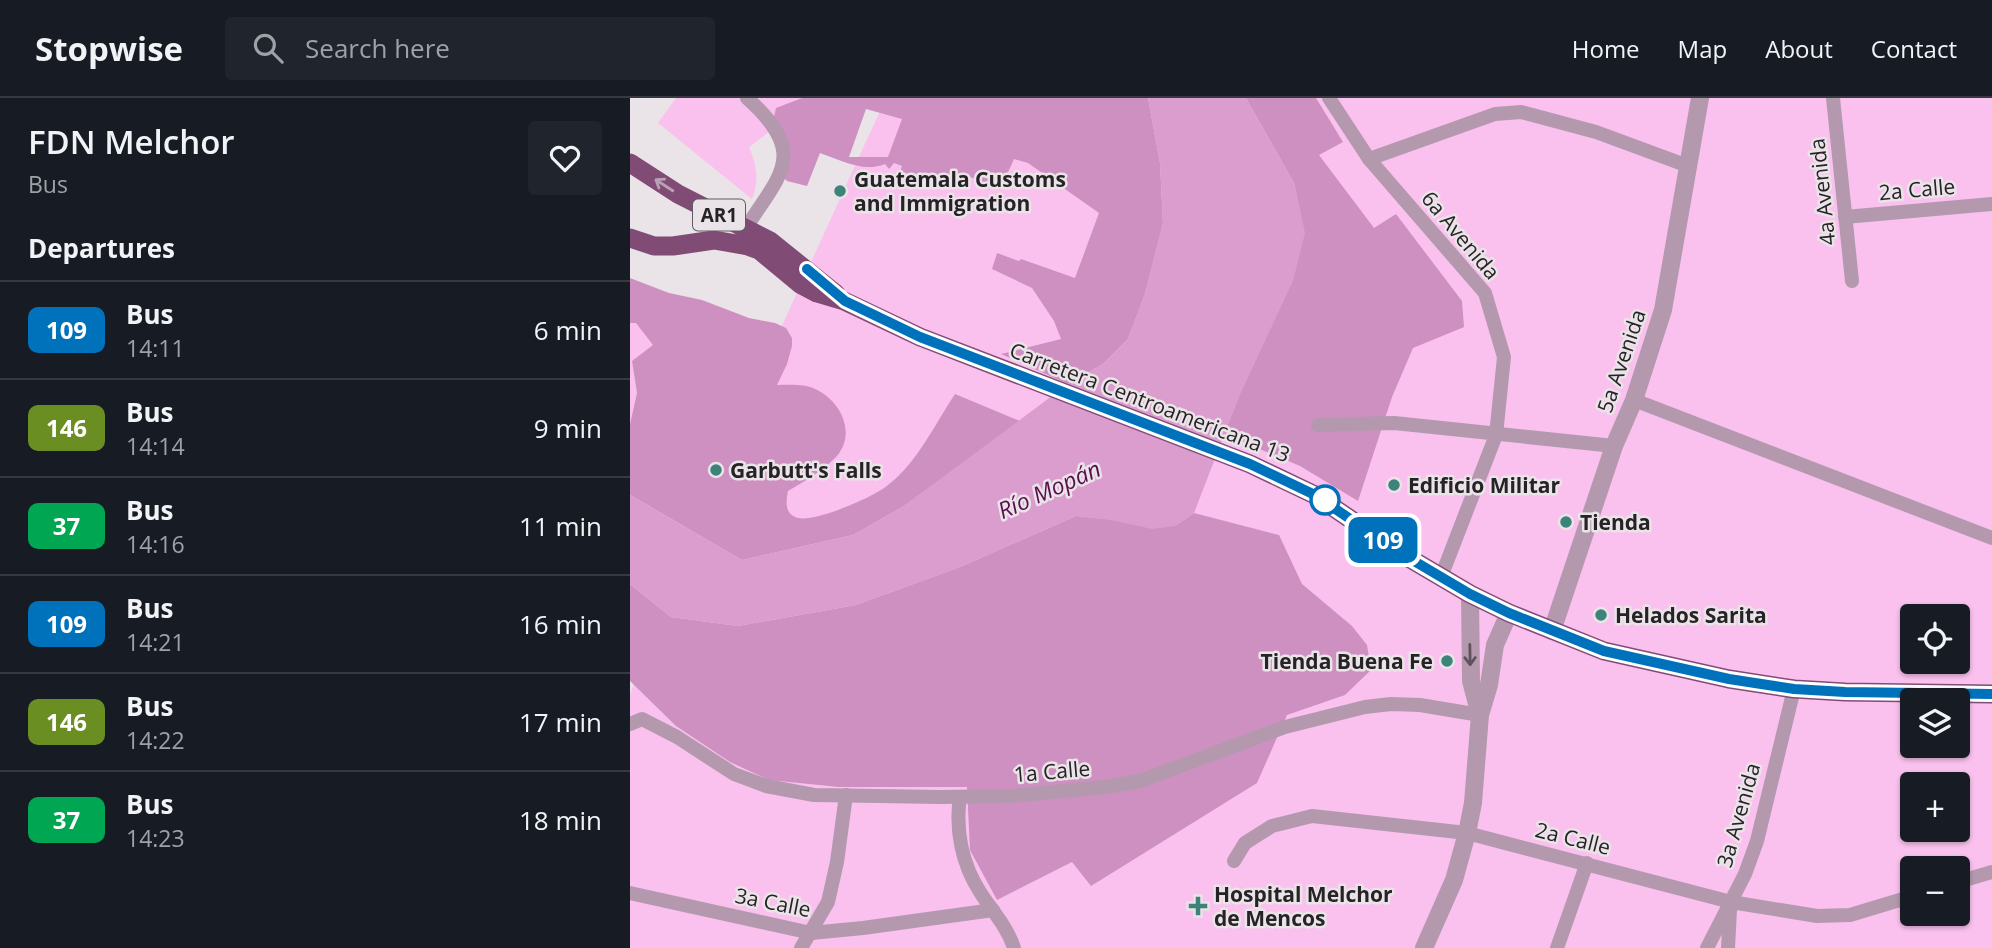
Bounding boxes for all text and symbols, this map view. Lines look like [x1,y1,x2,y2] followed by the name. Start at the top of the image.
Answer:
[225,17,715,80] search box
[35,26,183,71] text: Stopwise
[249,29,287,67] icon: search
[305,30,450,66] text: Search here
[1572,32,1640,65] text: Home
[1678,32,1727,65] text: Map
[1765,32,1833,65] text: About
[1871,32,1957,65] text: Contact
[28,119,235,164] text: FDN Melchor
[528,121,602,195] button: heart
[1802,137,1842,247] street label: 4a Avenida
[854,165,1066,217] place label: Guatemala Customs and Immigration
[28,168,68,200] text: Bus
[1878,172,1956,206] street label: 2a Calle
[655,178,675,192] one-way arrow
[832,183,848,199] marker: Guatemala Customs and Immigration
[1416,185,1506,285] street label: 6a Avenida
[693,200,745,230] road number: AR1
[28,230,175,266] text: Departures
[126,296,173,332] text: Bus
[1590,306,1652,416] street label: 5a Avenida
[534,312,602,348] text: 6 min
[46,313,87,346] text: 109
[126,332,185,364] text: 14:11
[1006,336,1294,468] street label: Carretera Centroamericana 13
[126,394,173,430] text: Bus
[534,410,602,446] text: 9 min
[46,411,87,444] text: 146
[126,430,185,462] text: 14:14
[992,452,1106,526] water label: Río Mopán
[730,456,882,484] place label: Garbutt's Falls
[708,462,724,478] marker: Garbutt's Falls
[1408,471,1560,499] place label: Edificio Militar
[1386,477,1402,493] marker: Edificio Militar
[1310,485,1340,515] unlabelled marker
[126,492,173,528] text: Bus
[519,508,602,544] text: 11 min
[1580,508,1651,536] place label: Tienda
[53,509,80,542] text: 37
[1558,514,1574,530] marker: Tienda
[1343,517,1423,563] line badge: 109
[1362,523,1404,556] text: 109
[126,528,185,560] text: 14:16
[126,590,173,626] text: Bus
[1615,601,1767,629] place label: Helados Sarita
[1900,604,1970,926] map controls
[1900,604,1970,674] button: locate
[519,606,602,642] text: 16 min
[46,607,87,640] text: 109
[1593,607,1609,623] marker: Helados Sarita
[126,626,185,658] text: 14:21
[1464,643,1477,666] one-way arrow
[1261,647,1433,675] place label: Tienda Buena Fe
[1439,653,1455,669] marker: Tienda Buena Fe
[126,688,173,724] text: Bus
[1900,688,1970,758] button: layers
[519,704,602,740] text: 17 min
[46,705,87,738] text: 146
[126,724,185,756] text: 14:22
[1013,754,1091,788] street label: 1a Calle
[1710,760,1766,870] street label: 3a Avenida
[1900,772,1970,842] button: +
[126,786,173,822] text: Bus
[519,802,602,838] text: 18 min
[53,803,80,836] text: 37
[1533,815,1613,861] street label: 2a Calle
[126,822,185,854] text: 14:23
[1900,856,1970,926] button: −
[1214,880,1393,932] place label: Hospital Melchor de Mencos
[733,881,813,923] street label: 3a Calle
[1188,896,1208,916] marker: Hospital Melchor de Mencos

